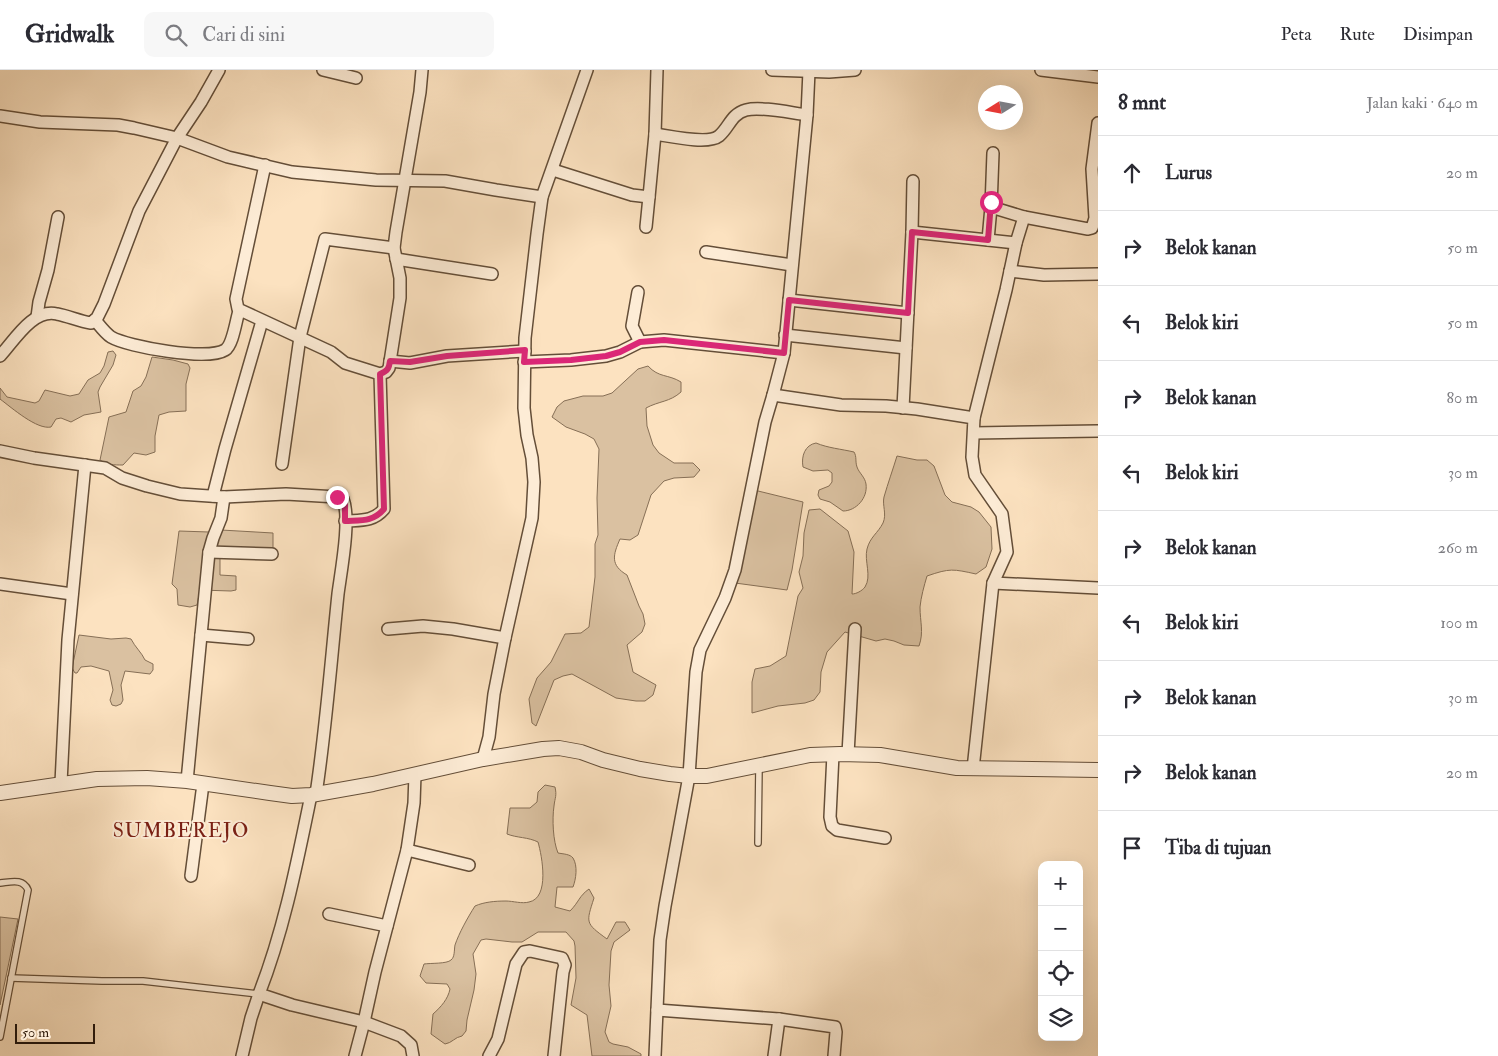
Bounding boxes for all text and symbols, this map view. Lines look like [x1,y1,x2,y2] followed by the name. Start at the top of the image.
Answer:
[144,12,494,57] search box
[25,19,114,50] text: Gridwalk
[162,21,190,49] icon: search
[202,23,285,47] text: Cari di sini
[1281,23,1312,46] text: Peta
[1340,23,1375,46] text: Rute
[1403,23,1473,46] text: Disimpan
[978,85,1023,130] north arrow
[1118,89,1166,116] text: 8 mnt
[1366,93,1478,113] text: Jalan kaki · 640 m
[1118,159,1146,187] icon: ahead
[1165,161,1212,185] text: Lurus
[1446,163,1478,183] text: 20 m
[980,191,1003,214] route start
[1118,234,1146,262] icon: right
[1165,236,1256,260] text: Belok kanan
[1447,238,1478,258] text: 50 m
[1118,309,1146,337] icon: left
[1165,311,1239,335] text: Belok kiri
[1447,313,1478,333] text: 50 m
[1118,384,1146,412] icon: right
[1165,386,1256,410] text: Belok kanan
[1447,388,1478,408] text: 80 m
[1118,459,1146,487] icon: left
[1165,461,1239,485] text: Belok kiri
[1448,463,1478,483] text: 30 m
[326,486,349,509] route end
[1118,534,1146,562] icon: right
[1165,536,1256,560] text: Belok kanan
[1438,538,1478,558] text: 260 m
[1118,609,1146,637] icon: left
[1165,611,1239,635] text: Belok kiri
[1440,613,1478,633] text: 100 m
[1118,684,1146,712] icon: right
[1165,686,1256,710] text: Belok kanan
[1448,688,1478,708] text: 30 m
[1118,759,1146,787] icon: right
[1165,761,1256,785] text: Belok kanan
[1446,763,1478,783] text: 20 m
[113,818,249,843] district label: SUMBEREJO
[1118,834,1146,862] icon: arrive
[1165,836,1271,860] text: Tiba di tujuan
[1038,861,1083,1041] map controls
[1038,861,1083,906] button: +
[1038,906,1083,951] button: −
[1038,951,1083,996] button: locate
[1038,996,1083,1041] button: layers
[15,1021,95,1044] scale bar
[22,1024,49,1041] text: 50 m

